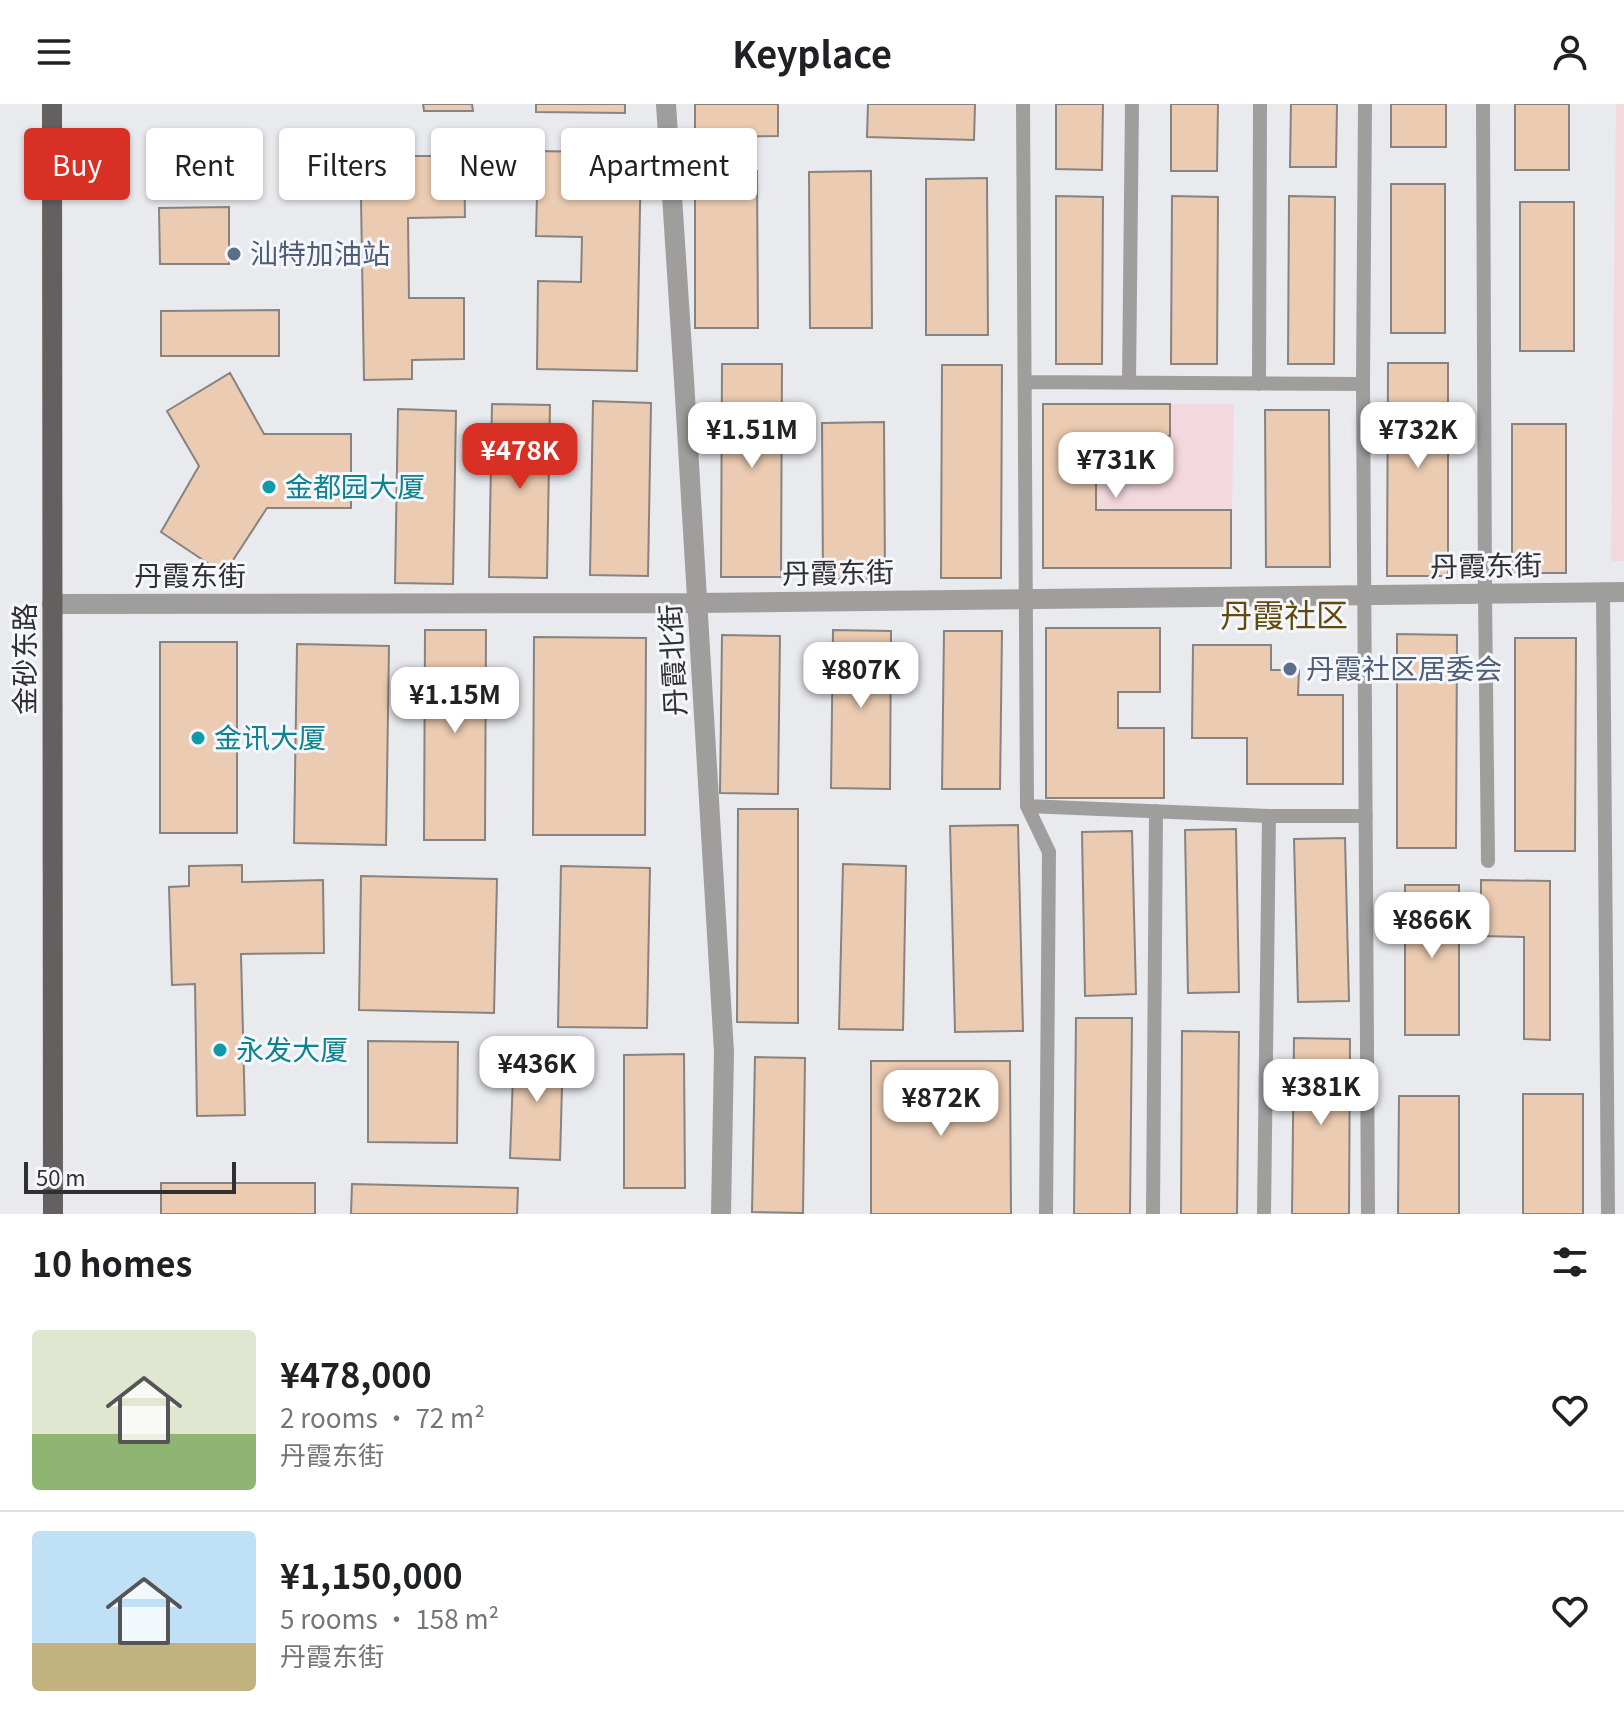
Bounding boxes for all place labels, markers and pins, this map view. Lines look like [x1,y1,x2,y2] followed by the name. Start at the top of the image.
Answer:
[250,232,390,272] place label: 汕特加油站
[225,245,243,263] marker: 汕特加油站
[687,402,817,470] pin: ¥1.51M
[1362,402,1474,470] pin: ¥732K
[464,423,576,491] pin: ¥478K
[1060,432,1172,500] pin: ¥731K
[285,465,425,505] place label: 金都园大厦
[260,478,278,496] marker: 金都园大厦
[805,642,917,710] pin: ¥807K
[1306,647,1502,687] place label: 丹霞社区居委会
[1281,660,1299,678] marker: 丹霞社区居委会
[390,667,520,735] pin: ¥1.15M
[214,716,326,756] place label: 金讯大厦
[189,729,207,747] marker: 金讯大厦
[1376,892,1488,960] pin: ¥866K
[236,1028,348,1068] place label: 永发大厦
[481,1036,593,1104] pin: ¥436K
[211,1041,229,1059] marker: 永发大厦
[1265,1059,1377,1127] pin: ¥381K
[885,1070,997,1138] pin: ¥872K

